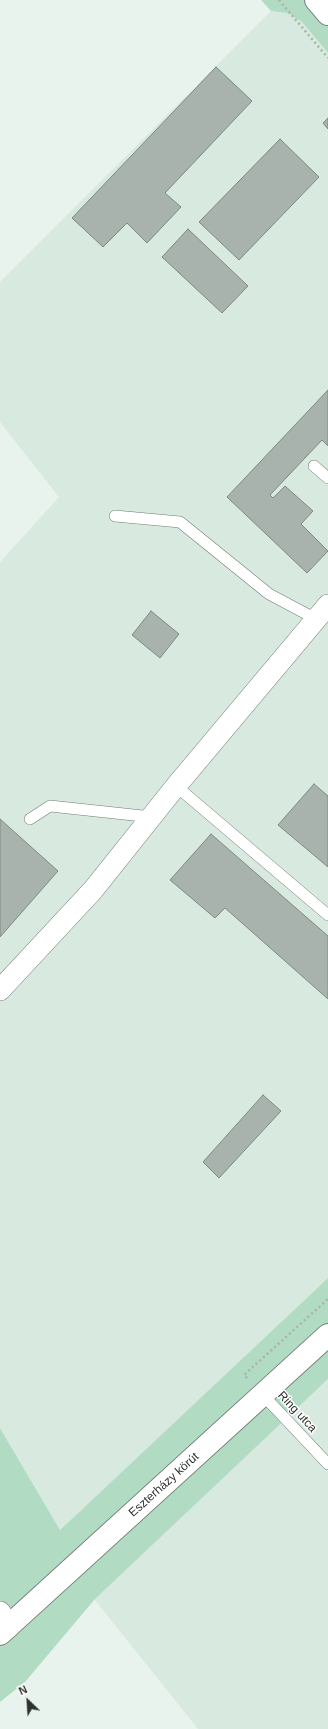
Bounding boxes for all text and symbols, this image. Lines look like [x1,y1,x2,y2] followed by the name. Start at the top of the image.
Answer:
[274,1389,320,1435] street label: Ring utca
[126,1450,202,1520] street label: Eszterházy körút
[8,1681,48,1721] north arrow
[17,1683,29,1697] text: N

